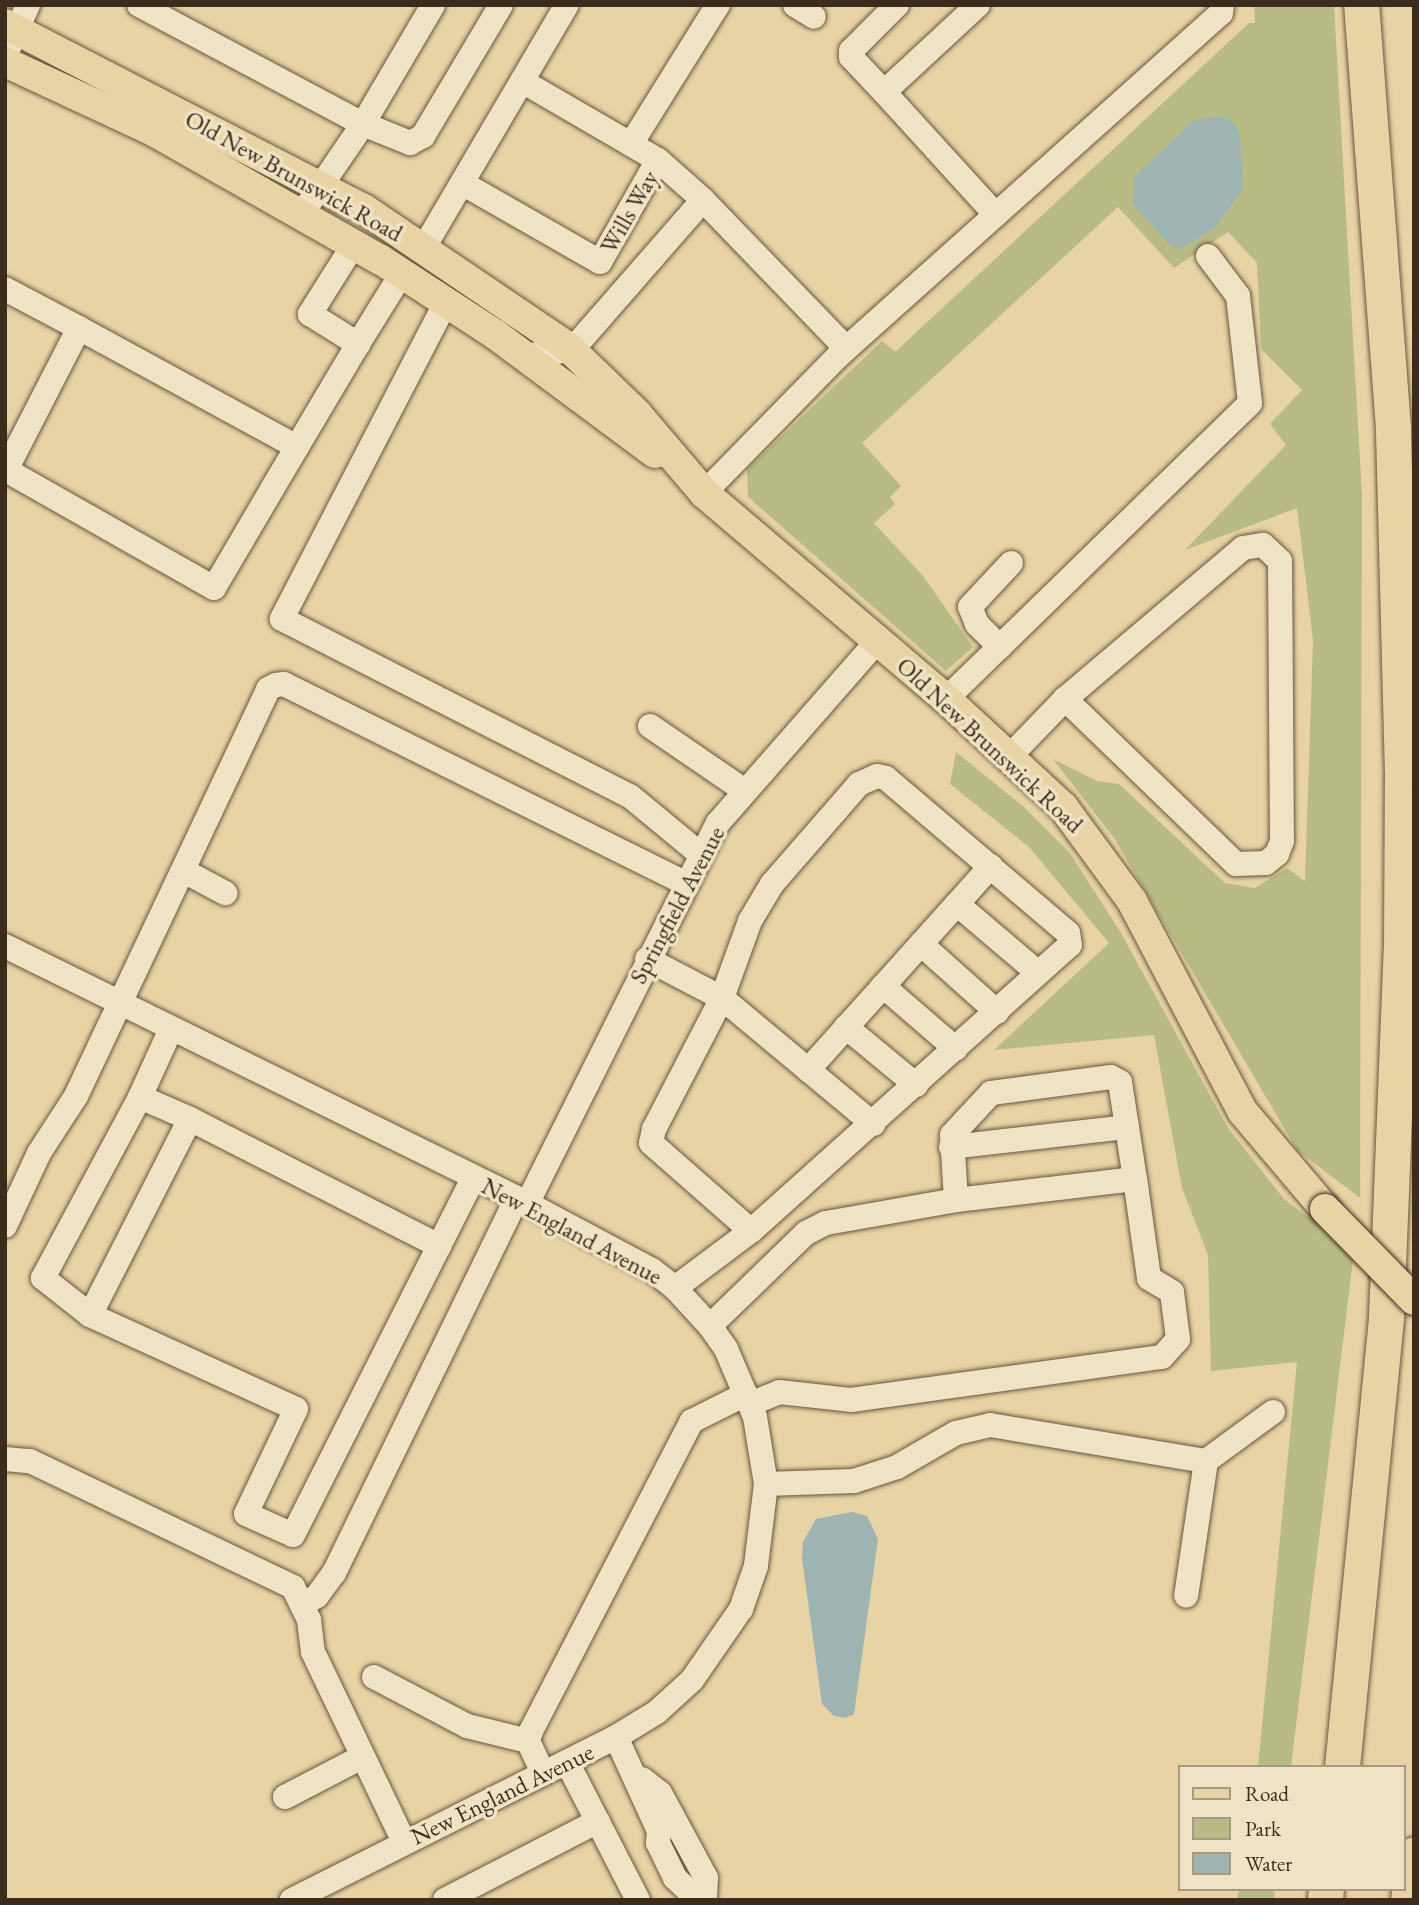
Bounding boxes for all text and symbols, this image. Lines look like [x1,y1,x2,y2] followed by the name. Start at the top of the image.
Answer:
[180,104,408,248] street label: Old New Brunswick Road
[594,165,664,259] street label: Wills Way
[891,651,1089,839] street label: Old New Brunswick Road
[623,821,731,989] street label: Springfield Avenue
[477,1171,667,1291] street label: New England Avenue
[406,1737,598,1851] street label: New England Avenue
[1178,1765,1405,1891] legend
[1245,1780,1289,1807] text: Road
[1245,1815,1281,1842] text: Park
[1245,1850,1292,1877] text: Water

